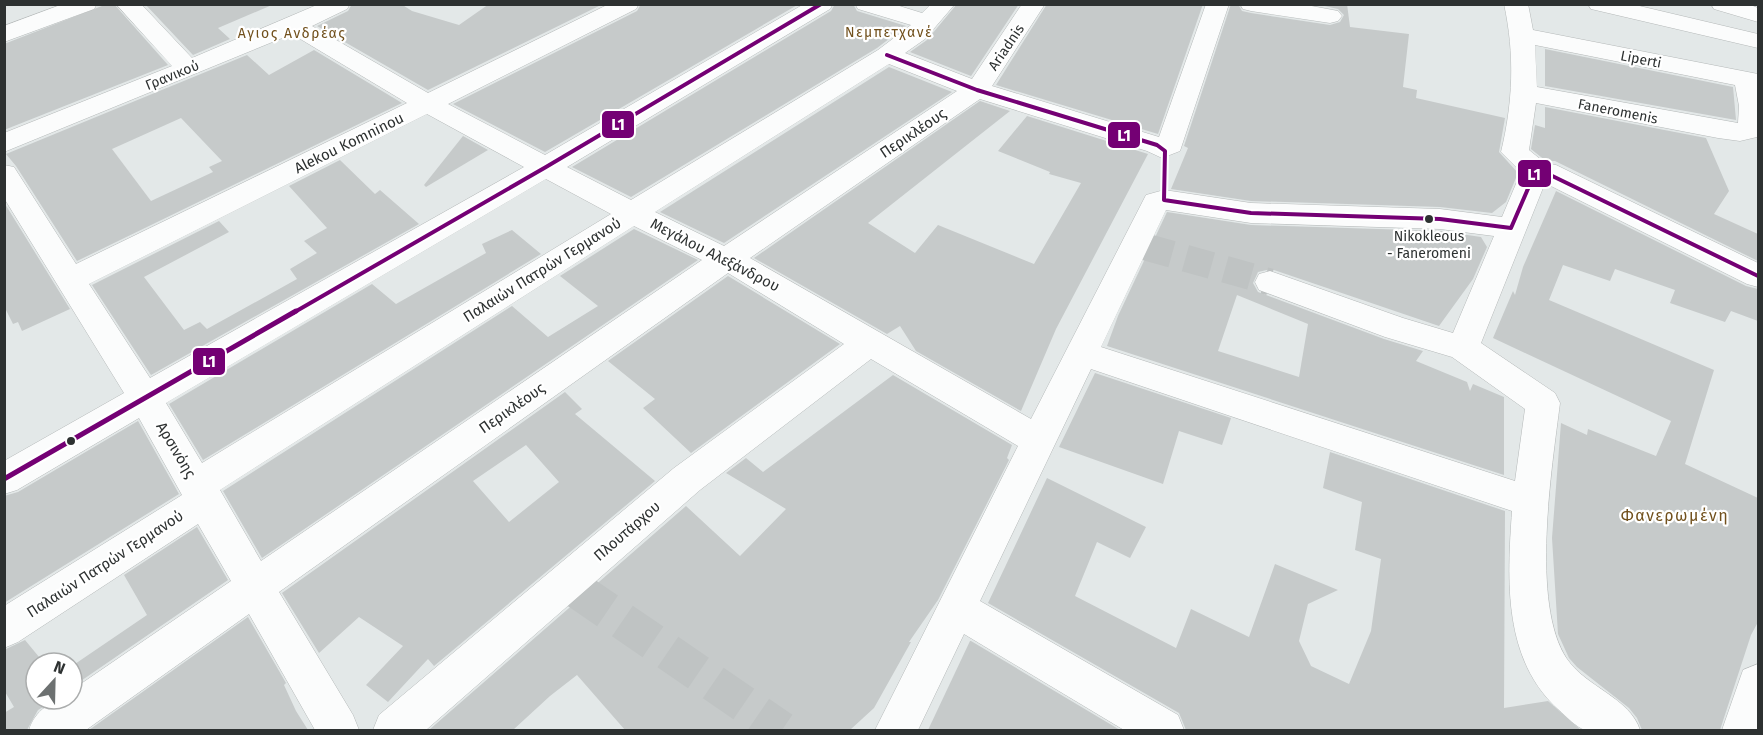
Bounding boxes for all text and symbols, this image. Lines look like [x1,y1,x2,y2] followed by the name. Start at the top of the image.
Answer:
[985,21,1028,74] street label: Ariadnis
[845,24,933,41] district label: Νεμπετχανέ
[238,25,346,42] district label: Αγιος Ανδρέας
[1619,47,1663,72] street label: Liperti
[143,57,202,94] street label: Γρανικού
[1577,95,1660,128] street label: Faneromenis
[876,104,950,162] street label: Περικλέους
[291,109,407,177] street label: Alekou Komninou
[601,110,635,139] line badge: L1
[611,115,625,134] text: L1
[1107,121,1141,149] line badge: L1
[1117,126,1131,145] text: L1
[1517,159,1552,188] line badge: L1
[1527,165,1541,184] text: L1
[1423,213,1435,225] marker: Nikokleous - Faneromeni
[460,214,624,326] street label: Παλαιών Πατρών Γερμανού
[647,215,783,295] street label: Μεγάλου Αλεξάνδρου
[1387,228,1471,262] place label: Nikokleous - Faneromeni
[192,347,226,376] line badge: L1
[202,352,216,371] text: L1
[476,379,548,437] street label: Περικλέους
[152,419,200,481] street label: Αρσινόης
[65,435,77,447] unlabelled marker
[590,497,664,565] street label: Πλουτάρχου
[1621,506,1729,525] district label: Φανερωμένη
[23,507,187,621] street label: Παλαιών Πατρών Γερμανού
[24,651,84,711] north arrow
[51,657,68,678] text: N

